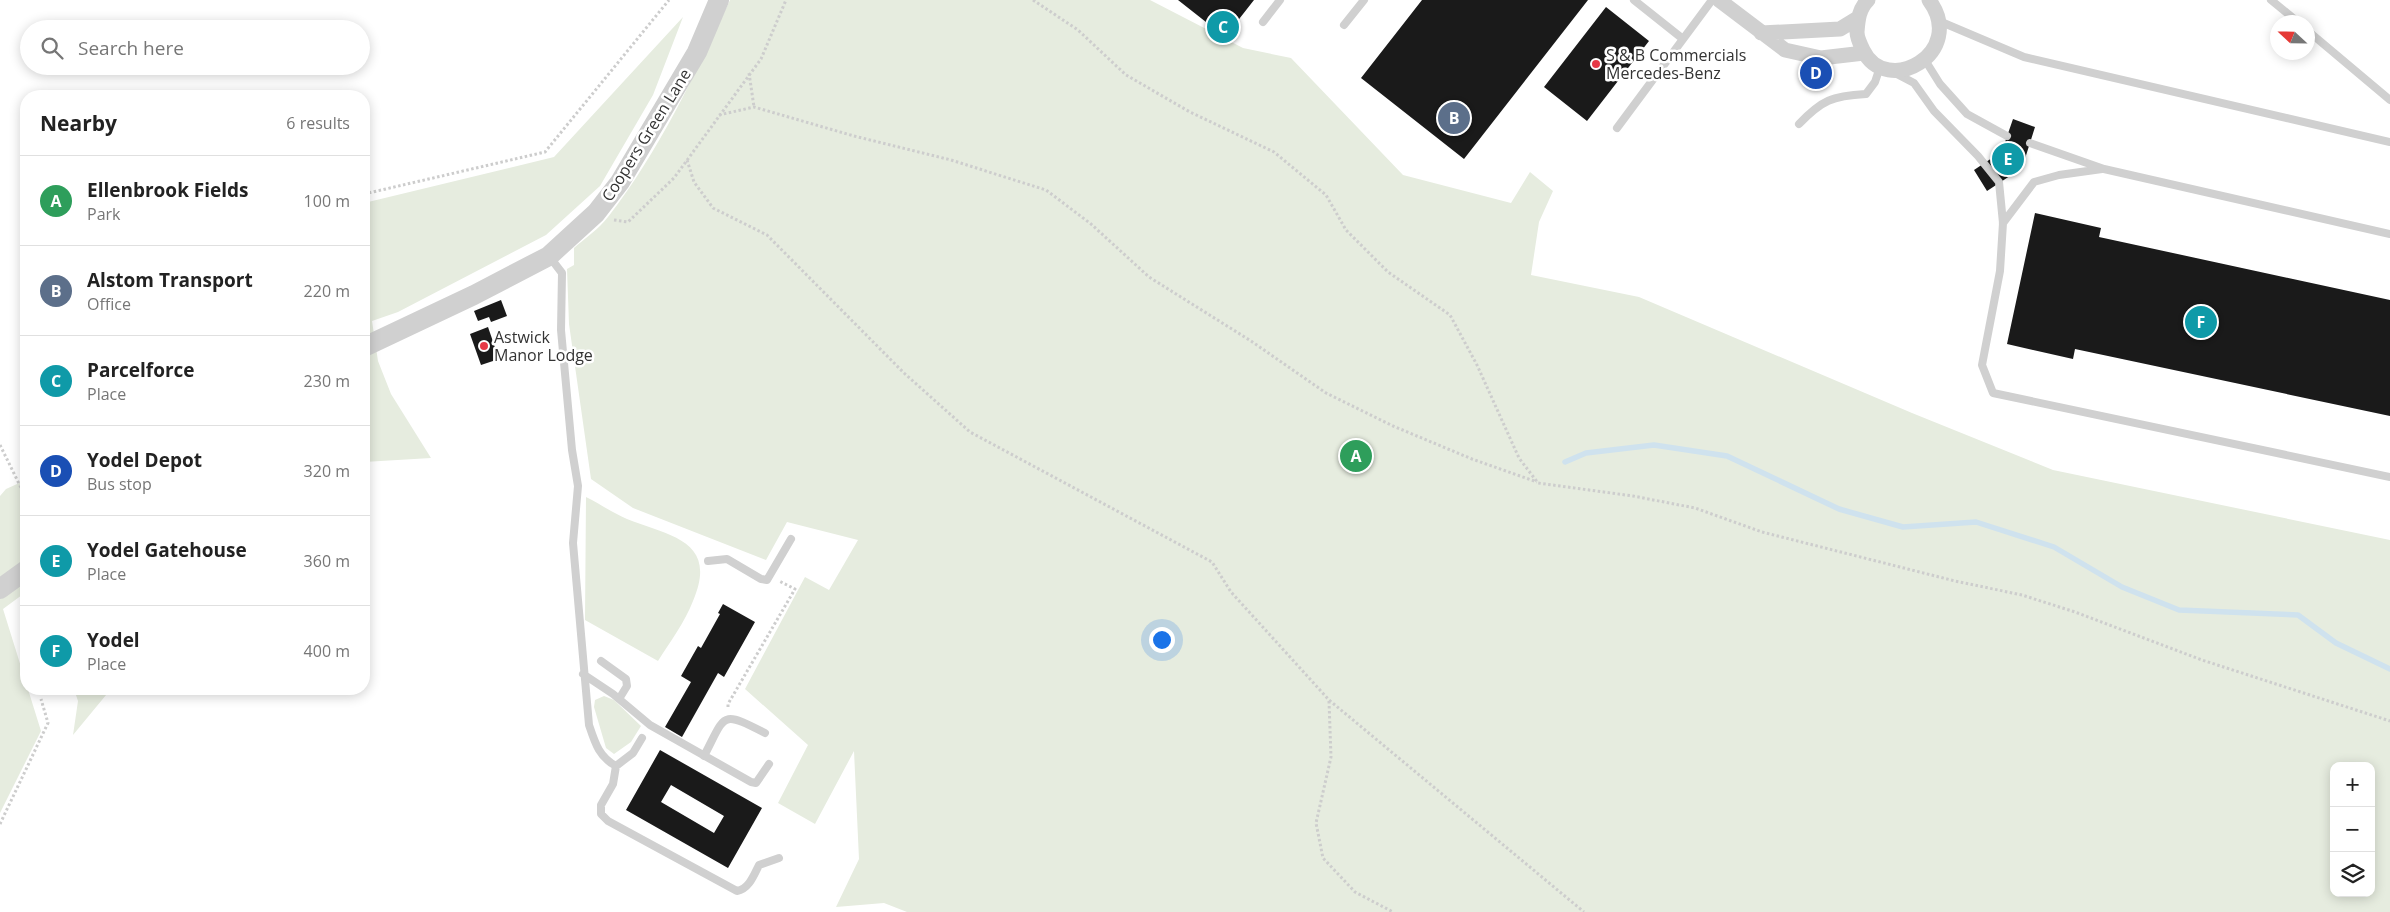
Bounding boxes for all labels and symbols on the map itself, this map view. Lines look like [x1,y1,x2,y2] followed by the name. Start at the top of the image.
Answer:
[1207,8,1239,46] pin: C
[2270,15,2315,60] north arrow
[1606,44,1746,84] place label: S & B Commercials Mercedes-Benz
[1800,54,1832,92] pin: D
[1590,58,1602,70] marker: S & B Commercials Mercedes-Benz
[596,64,696,206] street label: Coopers Green Lane
[1438,99,1470,137] pin: B
[1992,140,2024,178] pin: E
[2185,303,2217,341] pin: F
[494,326,593,366] place label: Astwick Manor Lodge
[478,340,490,352] marker: Astwick Manor Lodge
[1340,437,1372,475] pin: A
[1149,627,1175,653] your location

